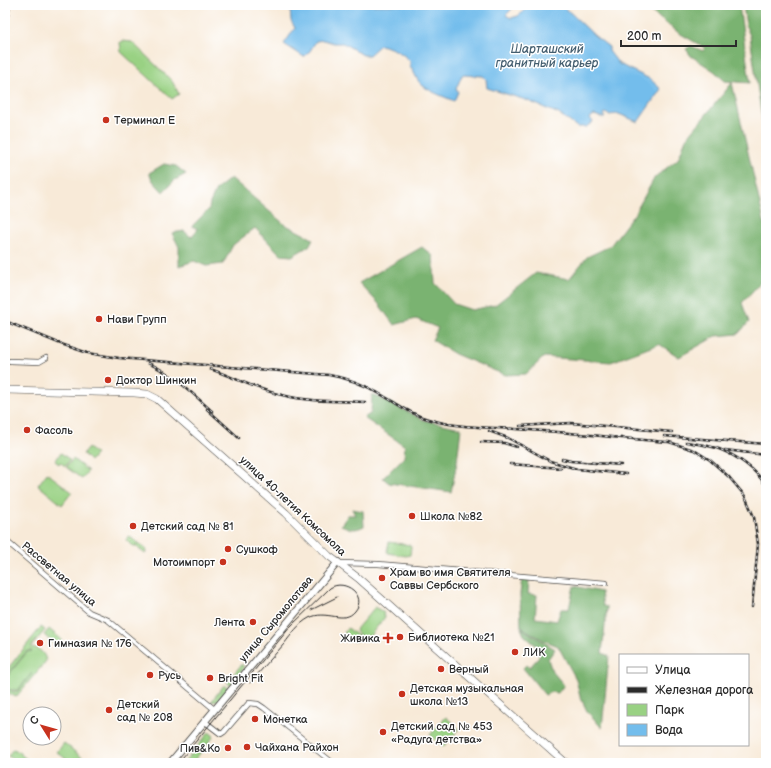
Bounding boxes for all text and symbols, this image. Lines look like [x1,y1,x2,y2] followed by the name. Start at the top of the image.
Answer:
[621,22,736,48] scale bar
[627,29,661,44] text: 200 m
[496,42,599,71] water label: Шарташский гранитный карьер
[114,114,175,127] place label: Терминал Е
[101,115,111,125] marker: Терминал Е
[107,313,167,326] place label: Нави Групп
[94,314,104,324] marker: Нави Групп
[116,374,196,387] place label: Доктор Шинкин
[103,375,113,385] marker: Доктор Шинкин
[35,424,73,437] place label: Фасоль
[22,425,32,435] marker: Фасоль
[237,453,349,559] street label: улица 40-летия Комсомола
[420,510,483,523] place label: Школа №82
[407,511,417,521] marker: Школа №82
[141,520,233,533] place label: Детский сад № 81
[128,521,138,531] marker: Детский сад № 81
[19,539,99,609] street label: Рассветная улица
[236,543,278,556] place label: Сушкоф
[223,544,233,554] marker: Сушкоф
[153,556,215,569] place label: Мотоимпорт
[218,557,228,567] marker: Мотоимпорт
[390,566,511,592] place label: Храм во имя Святителя Саввы Сербского
[236,573,316,665] street label: улица Сыромолотова
[377,573,387,583] marker: Храм во имя Святителя Саввы Сербского
[213,616,245,629] place label: Лента
[248,617,258,627] marker: Лента
[408,631,494,644] place label: Библиотека №21
[340,632,380,645] place label: Живика
[395,632,405,642] marker: Библиотека №21
[383,633,393,643] marker: Живика
[48,637,132,650] place label: Гимназия № 176
[35,638,45,648] marker: Гимназия № 176
[522,646,546,659] place label: ЛИК
[510,647,520,657] marker: ЛИК
[619,654,749,746] legend
[449,663,489,676] place label: Верный
[655,663,691,678] text: Улица
[436,664,446,674] marker: Верный
[158,669,181,682] place label: Русь
[145,670,155,680] marker: Русь
[218,672,264,685] place label: Bright Fit
[205,673,215,683] marker: Bright Fit
[410,682,524,708] place label: Детская музыкальная школа №13
[655,683,753,698] text: Железная дорога
[397,689,407,699] marker: Детская музыкальная школа №13
[117,698,173,724] place label: Детский сад № 208
[655,703,685,718] text: Парк
[104,705,114,715] marker: Детский сад № 208
[22,706,62,746] north arrow
[27,713,42,727] text: С
[263,713,308,726] place label: Монетка
[250,714,260,724] marker: Монетка
[391,720,493,746] place label: Детский сад № 453 «Радуга детства»
[655,723,683,738] text: Вода
[378,727,388,737] marker: Детский сад № 453 «Радуга детства»
[255,741,339,754] place label: Чайхана Райхон
[180,742,220,755] place label: Пив&Ко
[242,742,252,752] marker: Чайхана Райхон
[223,743,233,753] marker: Пив&Ко

